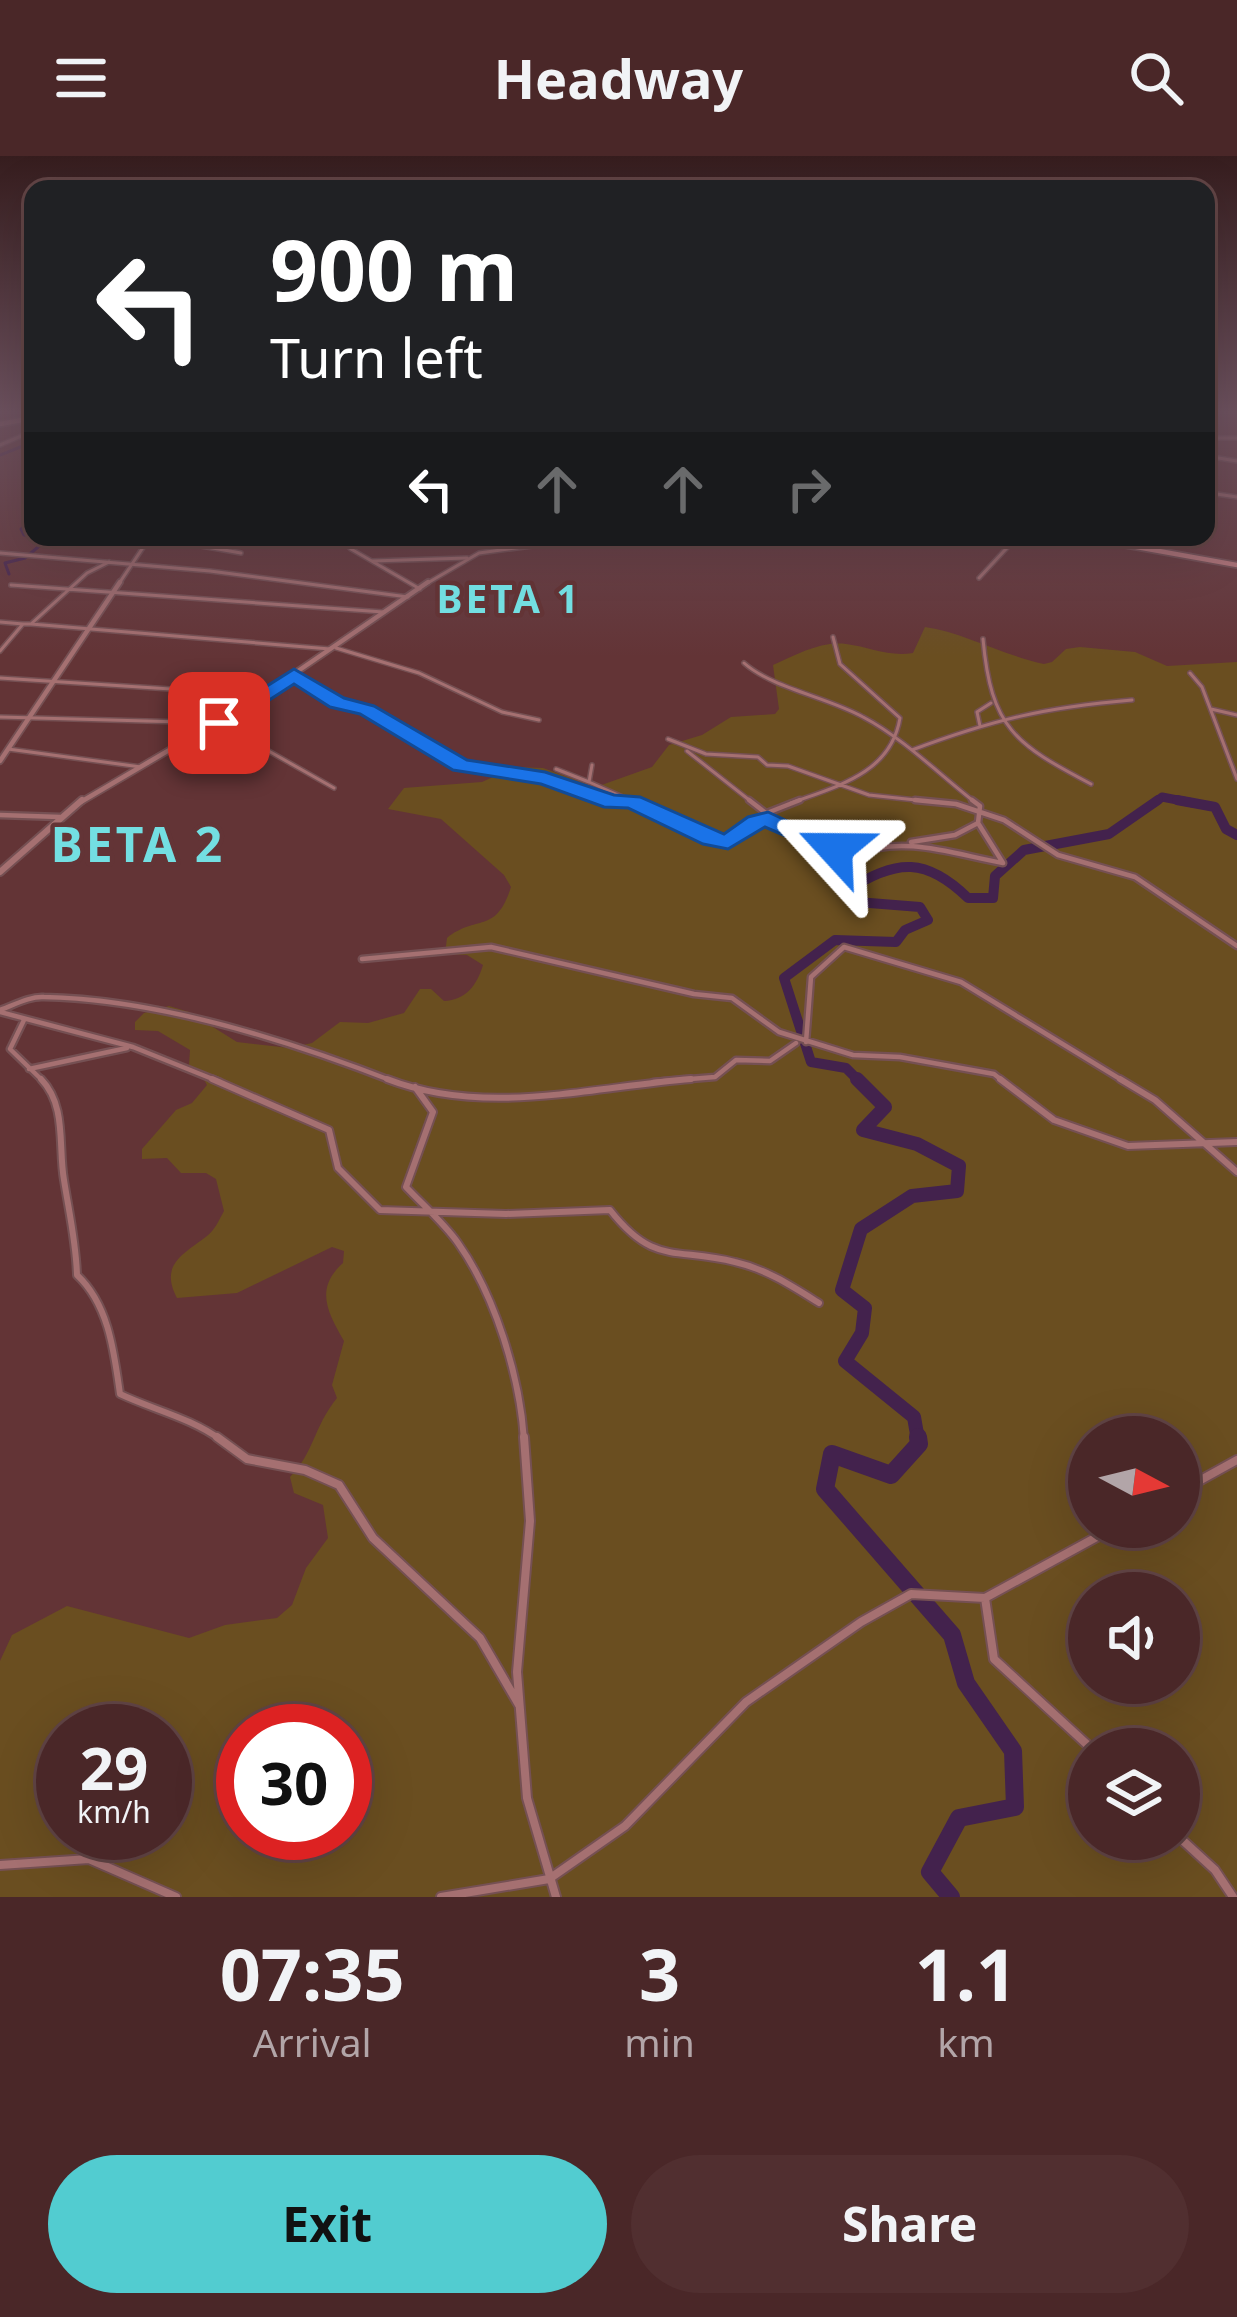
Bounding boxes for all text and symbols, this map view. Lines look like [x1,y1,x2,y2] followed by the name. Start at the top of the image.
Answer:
[494,41,743,115] text: Headway
[48,45,114,111] icon: menu
[1123,45,1189,111] icon: search
[270,211,518,326] text: 900 m
[72,228,228,384] icon: left
[270,320,483,394] text: Turn left
[398,456,464,522] icon: left
[524,456,590,522] icon: ahead
[650,456,716,522] icon: ahead
[776,456,842,522] icon: right
[437,571,581,624] district label: BETA 1
[168,672,270,774] pin
[186,690,252,756] icon: arrive
[772,786,898,912] position arrow
[51,811,225,876] district label: BETA 2
[1068,1416,1200,1548] north arrow
[1068,1416,1200,1860] map controls
[1068,1572,1200,1704] button: sound
[216,1704,372,1860] speed limit sign: 30
[80,1726,148,1808] text: 29
[1068,1728,1200,1860] button: layers
[77,1791,151,1832] text: km/h
[220,1924,405,2022] text: 07:35
[639,1924,680,2022] text: 3
[915,1924,1017,2022] text: 1.1
[253,2015,372,2068] text: Arrival
[624,2015,695,2068] text: min
[937,2015,995,2068] text: km
[48,2155,607,2293] button: Exit
[631,2155,1189,2293] button: Share

